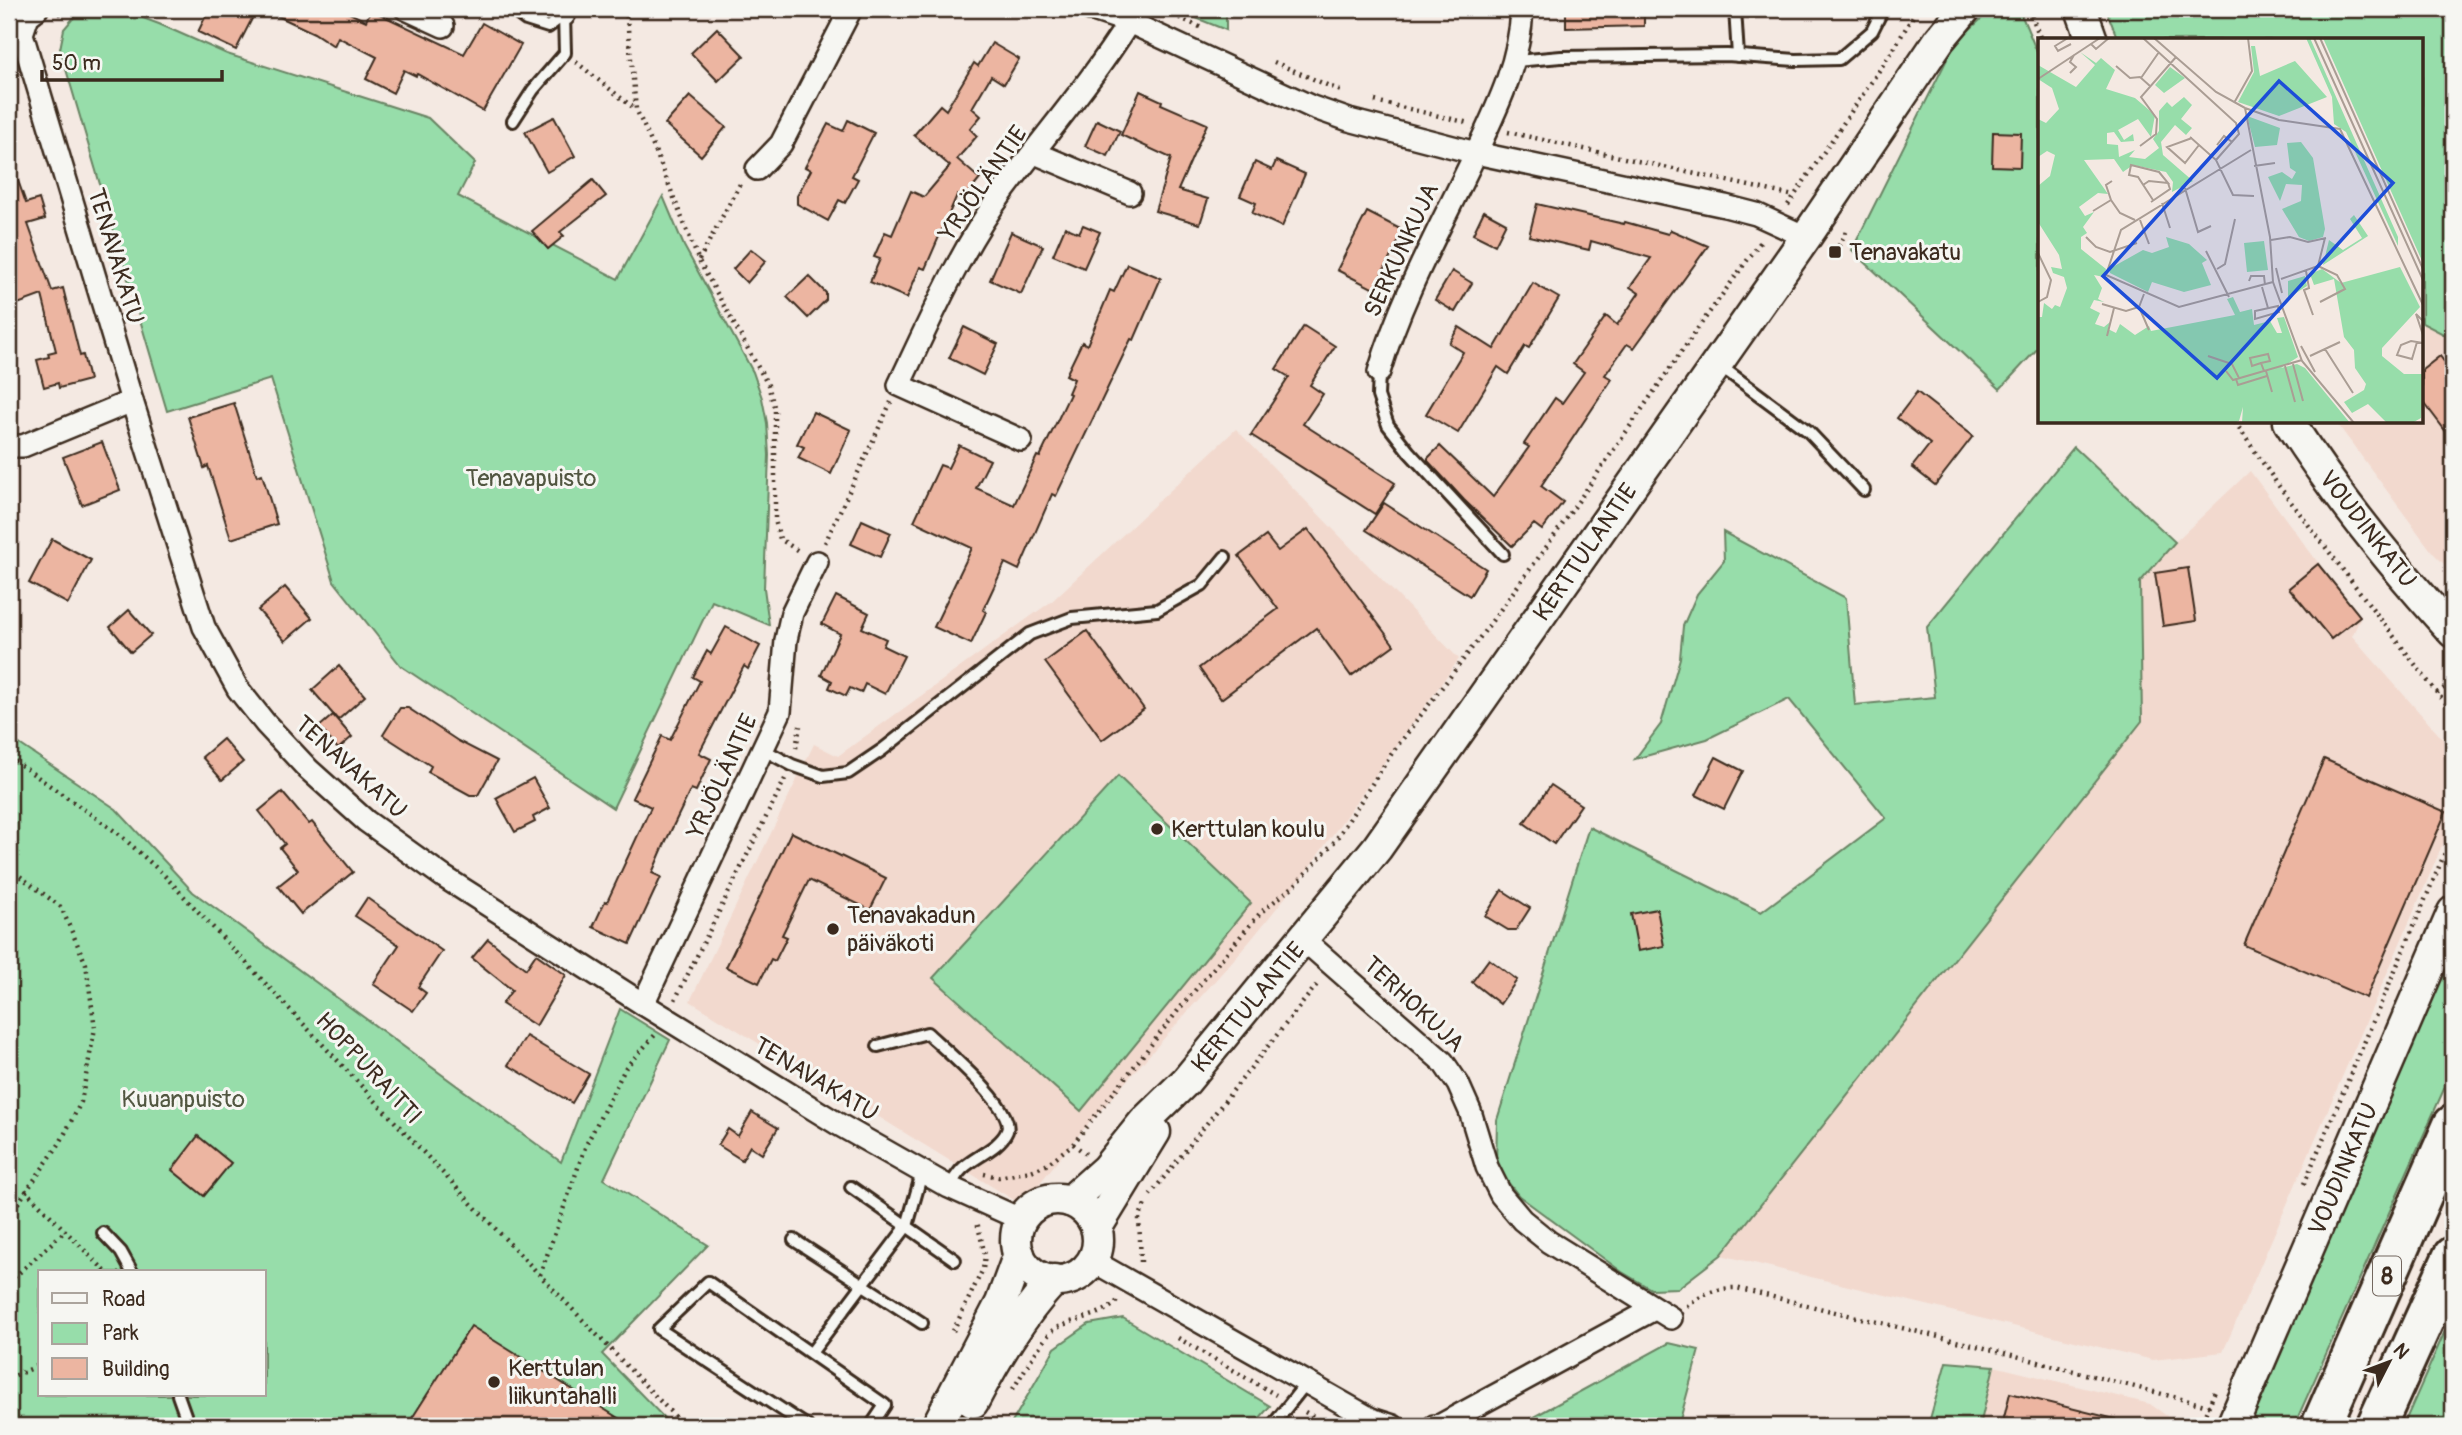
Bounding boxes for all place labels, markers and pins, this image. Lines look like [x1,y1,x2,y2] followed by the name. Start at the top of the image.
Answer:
[1849,238,1961,267] place label: Tenavakatu
[1827,244,1843,260] marker: Tenavakatu
[1171,815,1325,844] place label: Kerttulan koulu
[1149,821,1165,837] marker: Kerttulan koulu
[847,901,976,958] place label: Tenavakadun päiväkoti
[825,921,841,937] marker: Tenavakadun päiväkoti
[508,1354,617,1411] place label: Kerttulan liikuntahalli
[486,1374,502,1390] marker: Kerttulan liikuntahalli

